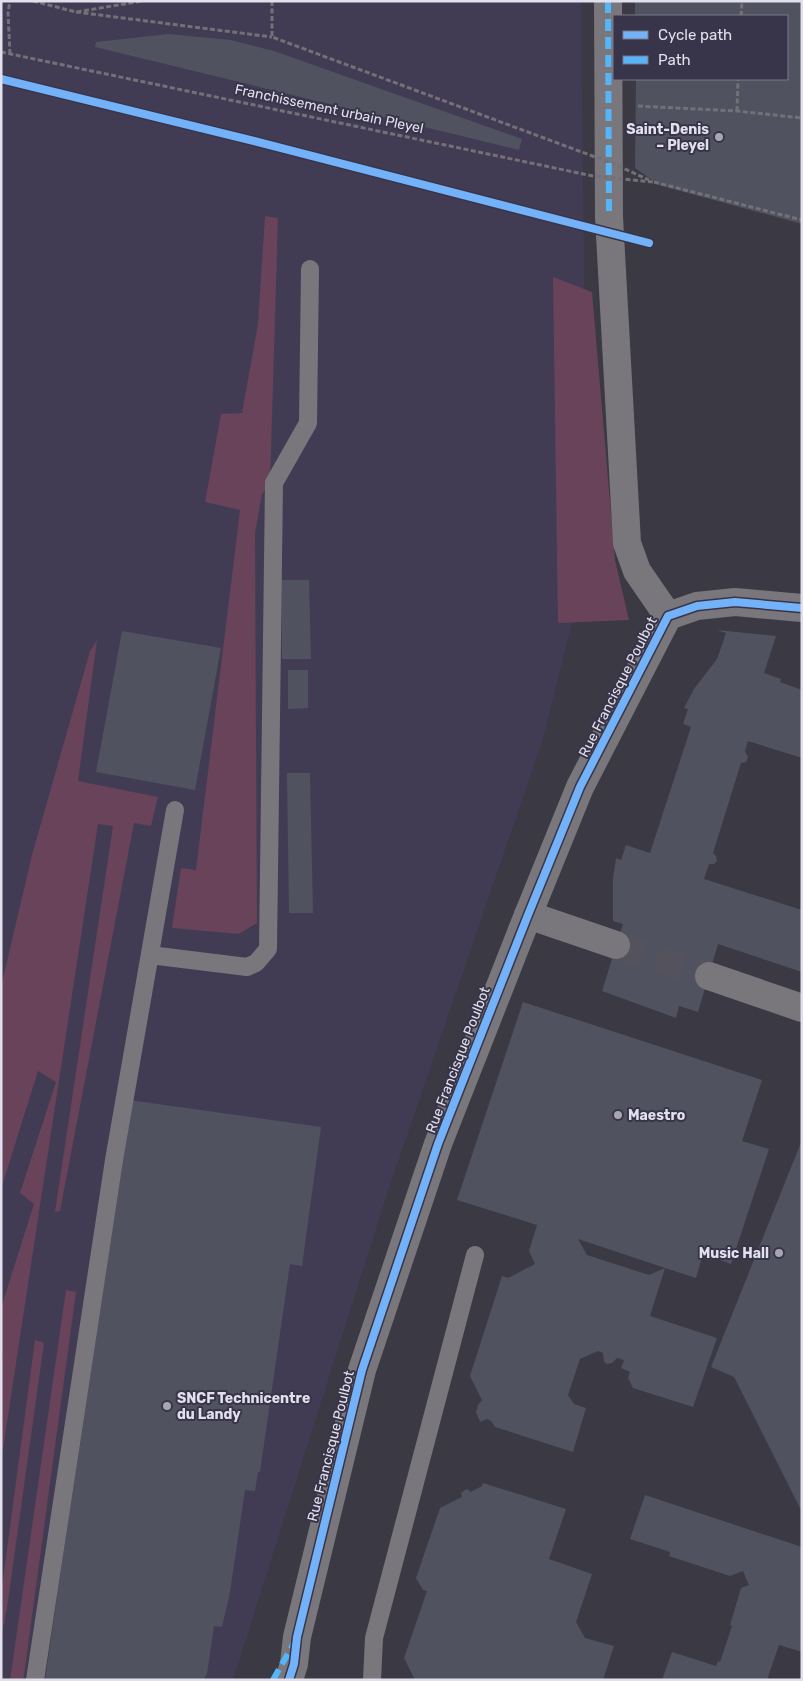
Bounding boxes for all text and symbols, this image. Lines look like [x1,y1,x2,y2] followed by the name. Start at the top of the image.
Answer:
[613,15,788,80] legend
[658,26,732,44] text: Cycle path
[658,51,691,69] text: Path
[233,81,425,137] street label: Franchissement urbain Pleyel
[626,121,709,154] place label: Saint-Denis – Pleyel
[713,131,725,143] marker: Saint-Denis – Pleyel
[575,614,661,760] street label: Rue Francisque Poulbot
[422,984,494,1135] street label: Rue Francisque Poulbot
[628,1107,685,1124] place label: Maestro
[612,1109,624,1121] marker: Maestro
[699,1245,769,1262] place label: Music Hall
[773,1247,785,1259] marker: Music Hall
[304,1368,358,1523] street label: Rue Francisque Poulbot
[177,1390,310,1423] place label: SNCF Technicentre du Landy
[161,1400,173,1412] marker: SNCF Technicentre du Landy

